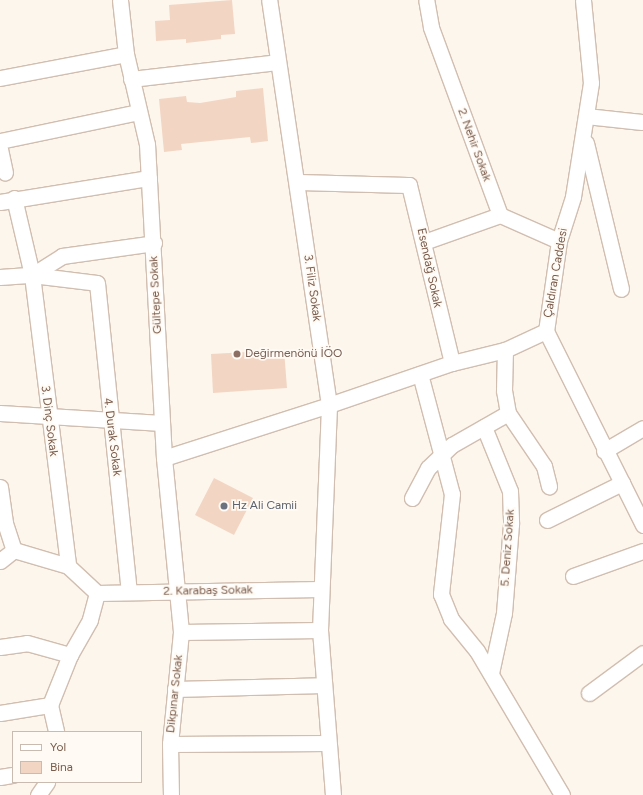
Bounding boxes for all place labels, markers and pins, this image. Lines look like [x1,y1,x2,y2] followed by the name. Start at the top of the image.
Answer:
[245,347,342,361] place label: Değirmenönü İÖO
[232,349,242,359] marker: Değirmenönü İÖO
[232,499,297,513] place label: Hz Ali Camii
[219,501,229,511] marker: Hz Ali Camii

